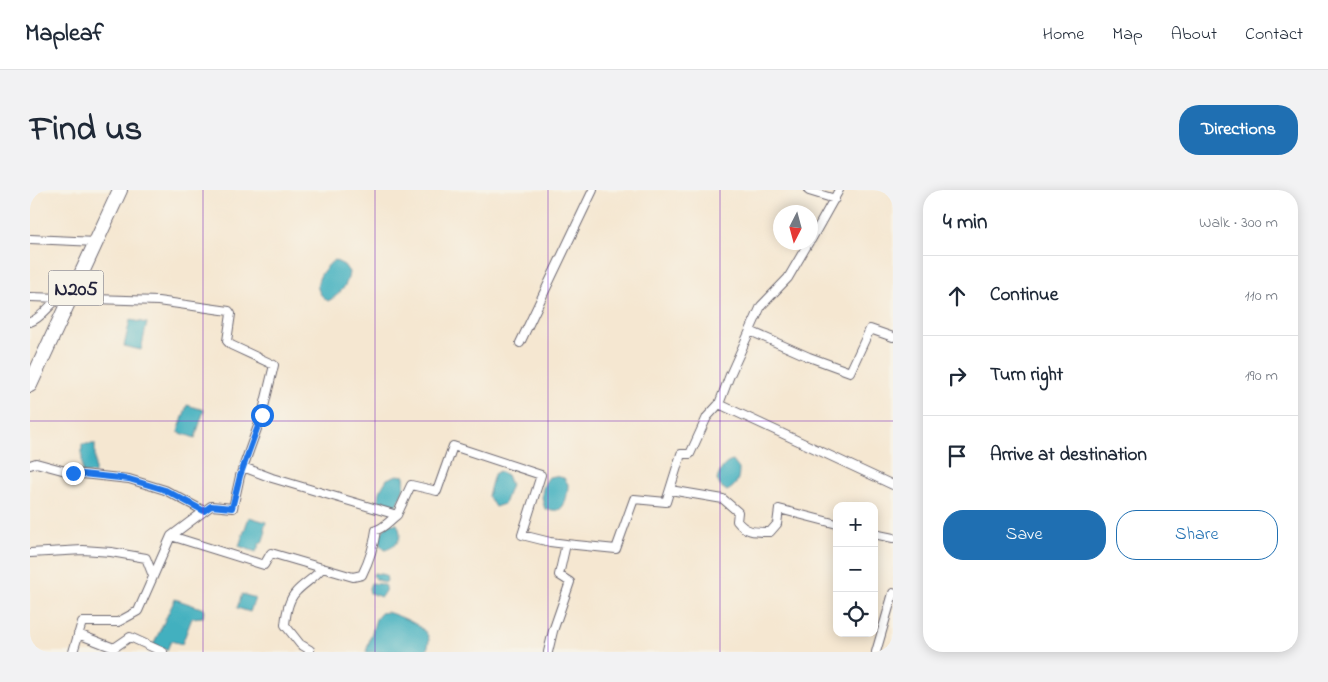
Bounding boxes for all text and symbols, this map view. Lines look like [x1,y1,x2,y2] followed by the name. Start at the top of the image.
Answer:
[25,17,104,52] text: Mapleaf
[1043,22,1084,48] text: Home
[1112,22,1143,48] text: Map
[1171,22,1217,48] text: About
[1245,22,1303,48] text: Contact
[30,105,142,156] text: Find us
[1179,105,1298,155] button: Directions
[773,205,818,250] north arrow
[943,208,987,238] text: 4 min
[1199,211,1278,235] text: Walk · 300 m
[48,270,104,306] road number: N205
[943,282,971,310] icon: ahead
[990,282,1058,309] text: Continue
[1244,284,1278,308] text: 110 m
[943,362,971,390] icon: right
[990,362,1063,389] text: Turn right
[1245,364,1278,388] text: 190 m
[251,404,274,427] route start
[943,442,971,470] icon: arrive
[990,442,1147,469] text: Arrive at destination
[62,462,85,485] route end
[833,502,878,637] map controls
[833,502,878,547] button: +
[943,510,1106,560] button: Save
[1116,510,1278,560] button: Share
[833,547,878,592] button: −
[833,592,878,637] button: locate

